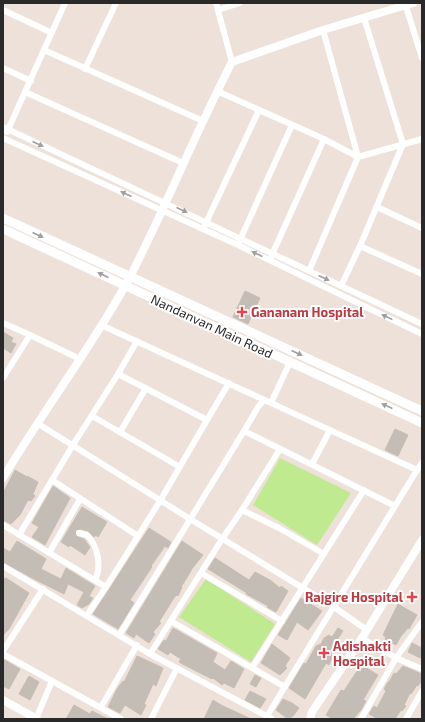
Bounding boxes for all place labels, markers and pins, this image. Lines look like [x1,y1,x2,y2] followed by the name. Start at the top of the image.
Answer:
[251,304,364,320] place label: Gananam Hospital
[236,306,248,318] marker: Gananam Hospital
[305,589,404,605] place label: Rajgire Hospital
[406,591,418,603] marker: Rajgire Hospital
[333,638,391,669] place label: Adishakti Hospital
[318,647,330,659] marker: Adishakti Hospital

